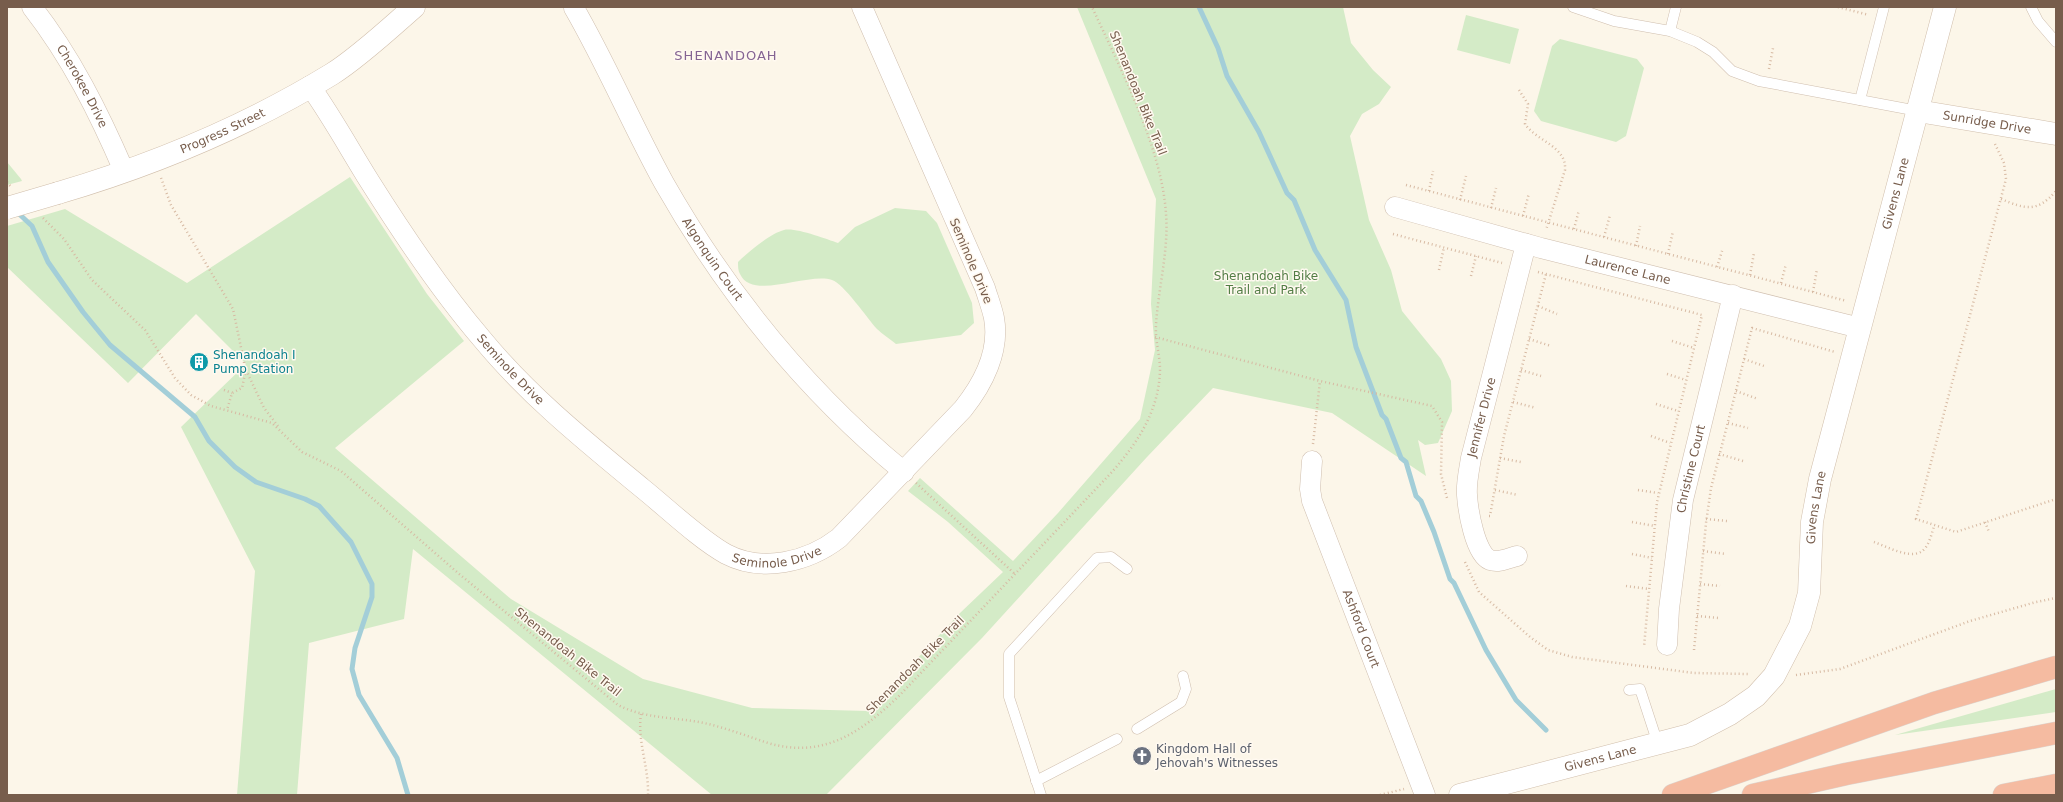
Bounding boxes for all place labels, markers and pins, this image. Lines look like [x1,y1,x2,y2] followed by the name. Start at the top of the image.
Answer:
[213,348,295,376] place label: Shenandoah I Pump Station
[188,351,210,373] building icon: Shenandoah I Pump Station
[1155,742,1278,770] place label: Kingdom Hall of Jehovah's Witnesses
[1131,745,1153,767] church icon: Kingdom Hall of Jehovah's Witnesses

